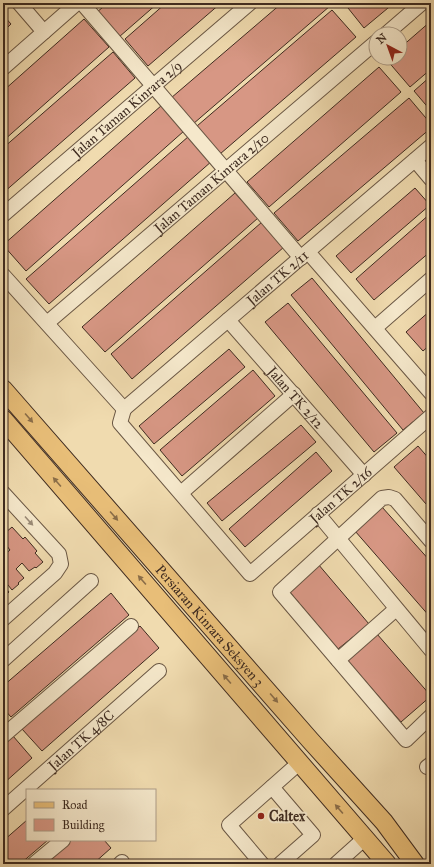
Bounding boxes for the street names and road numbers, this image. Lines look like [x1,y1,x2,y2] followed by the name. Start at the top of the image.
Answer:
[67,57,185,163] street label: Jalan Taman Kinrara 2/9
[149,129,272,239] street label: Jalan Taman Kinrara 2/10
[242,247,312,311] street label: Jalan TK 2/11
[262,362,327,432] street label: Jalan TK 2/12
[305,463,376,529] street label: Jalan TK 2/16
[152,561,267,690] street label: Persiaran Kinrara Seksyen 3
[43,707,118,776] street label: Jalan TK 4/8C

